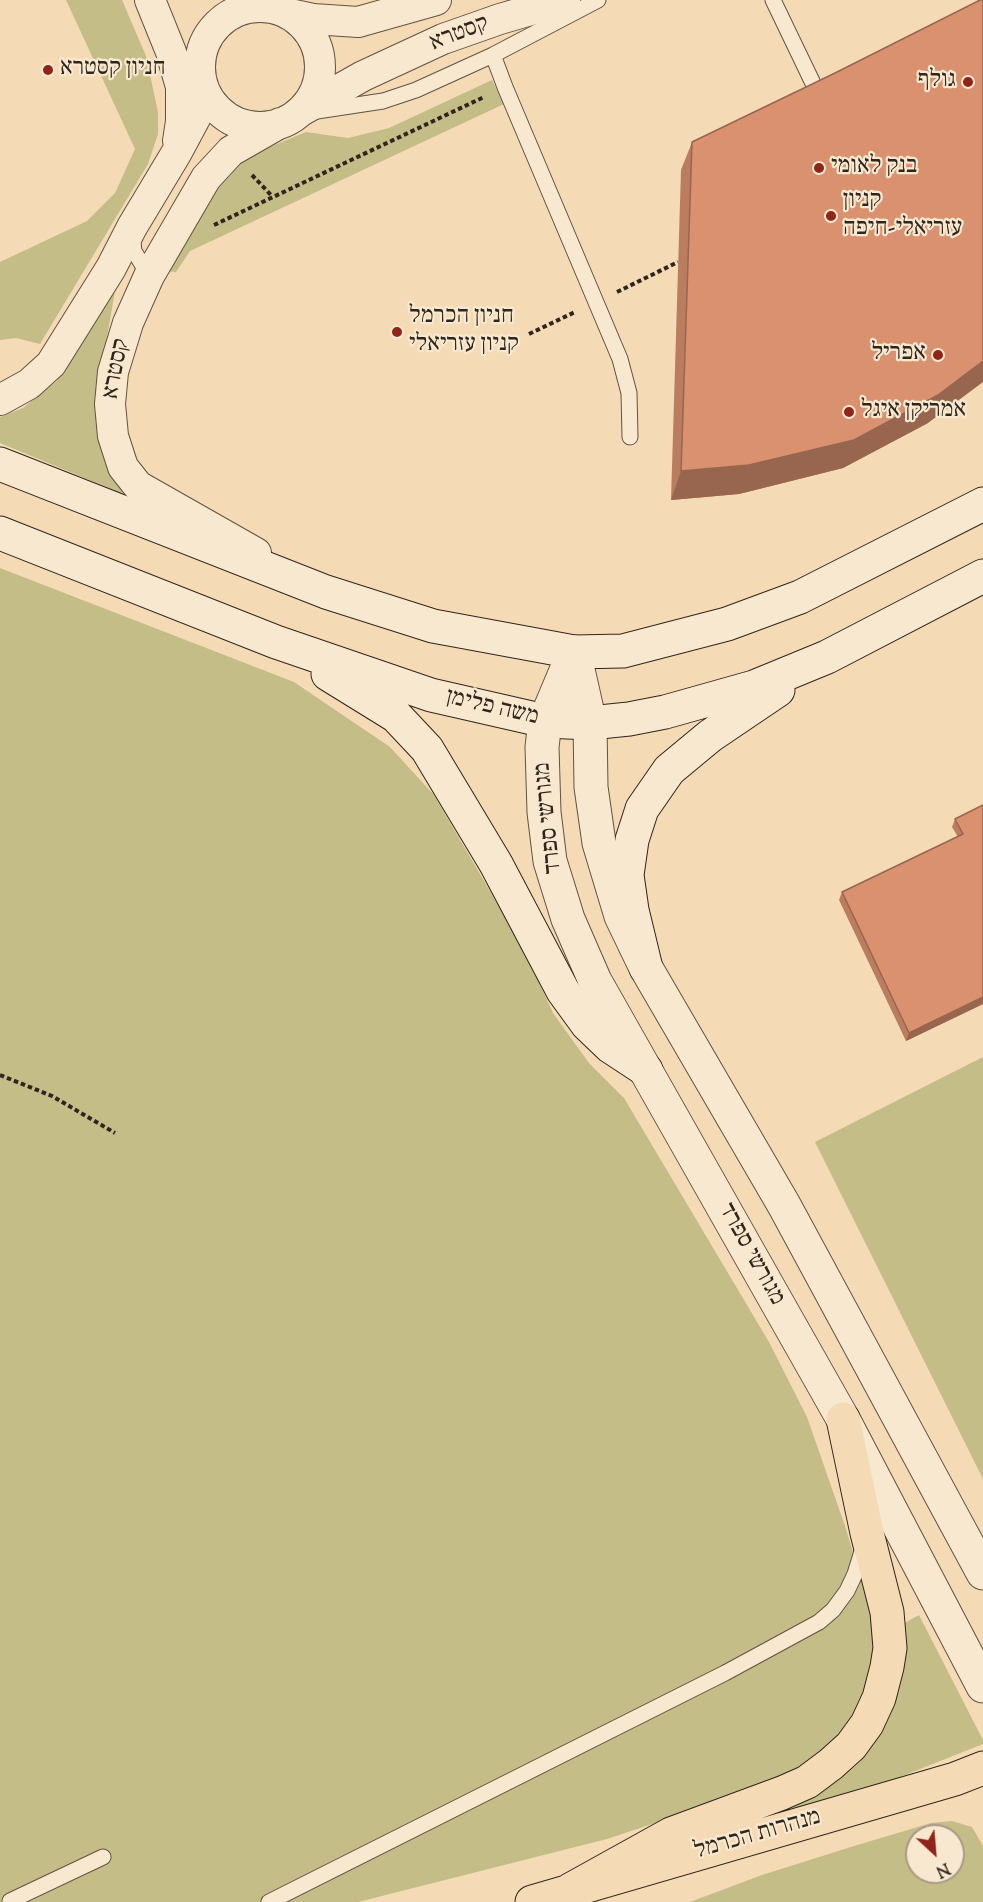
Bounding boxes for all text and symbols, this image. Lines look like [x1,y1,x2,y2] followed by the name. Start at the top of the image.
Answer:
[426,11,494,59] street label: קסטרא
[60,56,166,84] place label: חניון קסטרא
[41,63,55,77] marker: חניון קסטרא
[918,68,956,96] place label: גולף
[961,75,975,89] marker: גולף
[831,154,917,182] place label: בנק לאומי
[812,161,826,175] marker: בנק לאומי
[843,188,962,244] place label: קניון עזריאלי-חיפה
[824,209,838,223] marker: קניון עזריאלי-חיפה
[409,304,519,360] place label: חניון הכרמל קניון עזריאלי
[390,325,404,339] marker: חניון הכרמל קניון עזריאלי
[98,336,138,402] street label: קסטרא
[871,341,926,369] place label: אפריל
[931,348,945,362] marker: אפריל
[861,398,966,426] place label: אמריקן איגל
[842,405,856,419] marker: אמריקן איגל
[443,684,541,734] street label: משה פלימן
[530,761,570,875] street label: מגורשי ספרד
[710,1199,790,1311] street label: מגורשי ספרד
[691,1804,825,1868] street label: מנהרות הכרמל
[905,1824,965,1884] north arrow
[931,1856,953,1882] text: N

